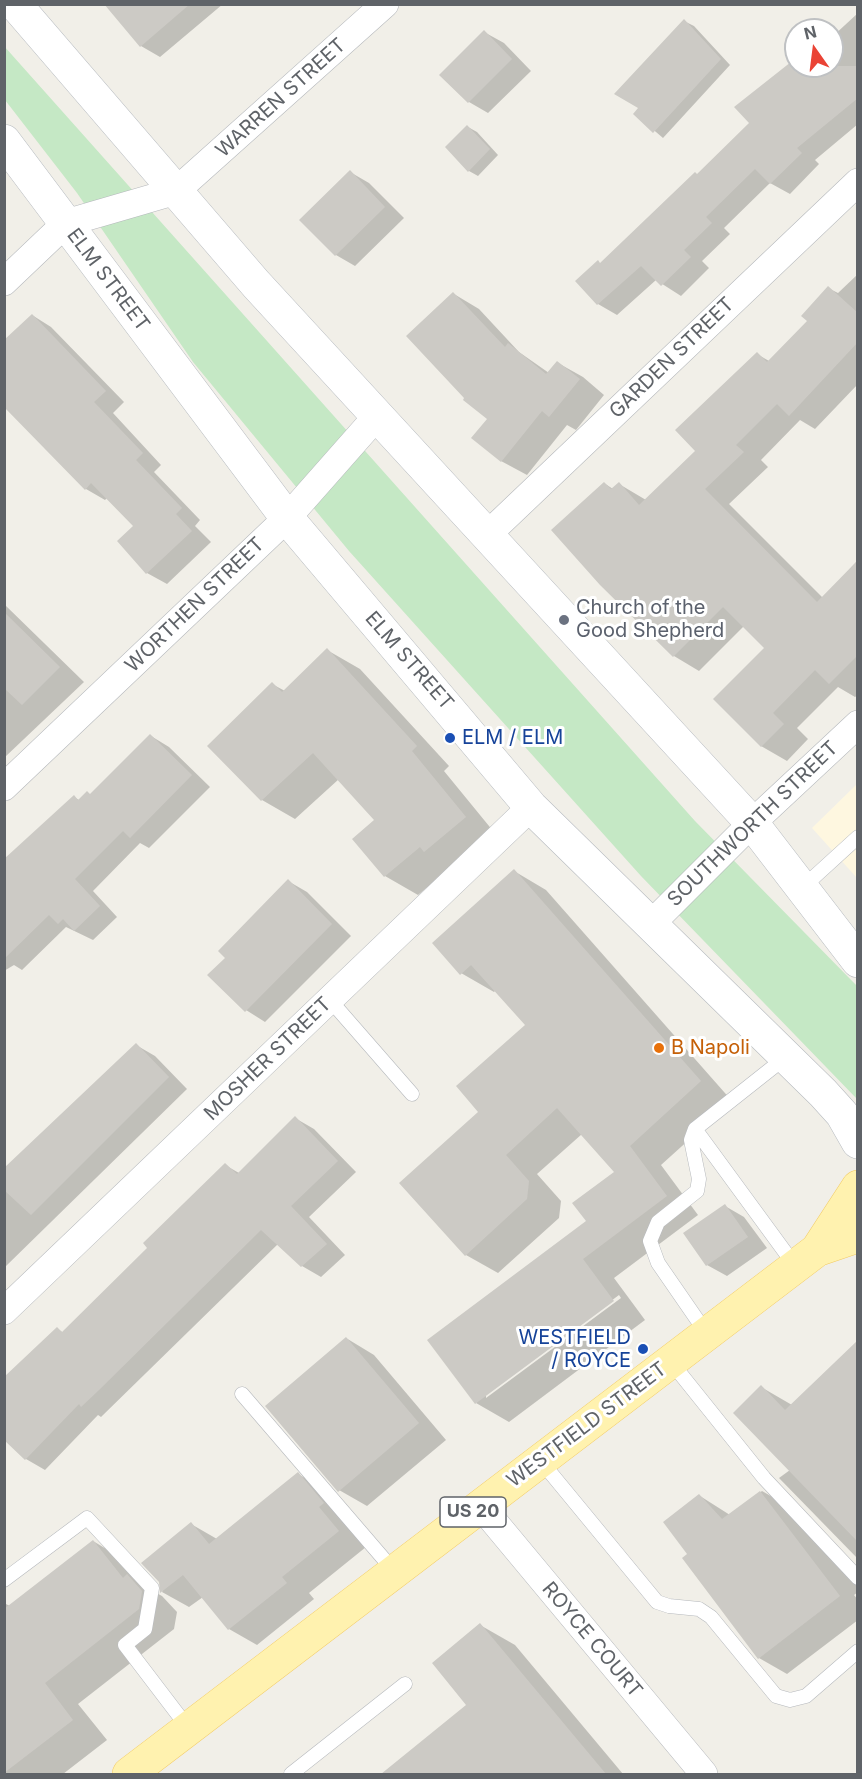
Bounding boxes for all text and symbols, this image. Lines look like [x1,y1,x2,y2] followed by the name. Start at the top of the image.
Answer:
[784,18,844,78] north arrow
[802,21,818,44] text: N
[211,33,351,163] street label: WARREN STREET
[62,224,154,336] street label: ELM STREET
[605,292,739,424] street label: GARDEN STREET
[121,532,269,678] street label: WORTHEN STREET
[576,596,724,643] place label: Church of the Good Shepherd
[360,607,458,715] street label: ELM STREET
[557,613,571,627] marker: Church of the Good Shepherd
[462,726,563,750] place label: ELM / ELM
[443,731,457,745] marker: ELM / ELM
[663,736,843,912] street label: SOUTHWORTH STREET
[200,992,336,1126] street label: MOSHER STREET
[671,1036,750,1060] place label: B Napoli
[652,1041,666,1055] marker: B Napoli
[519,1326,631,1373] place label: WESTFIELD / ROYCE
[636,1342,650,1356] marker: WESTFIELD / ROYCE
[502,1357,672,1493] street label: WESTFIELD STREET
[440,1497,506,1527] road number: US 20
[537,1577,647,1703] street label: ROYCE COURT

